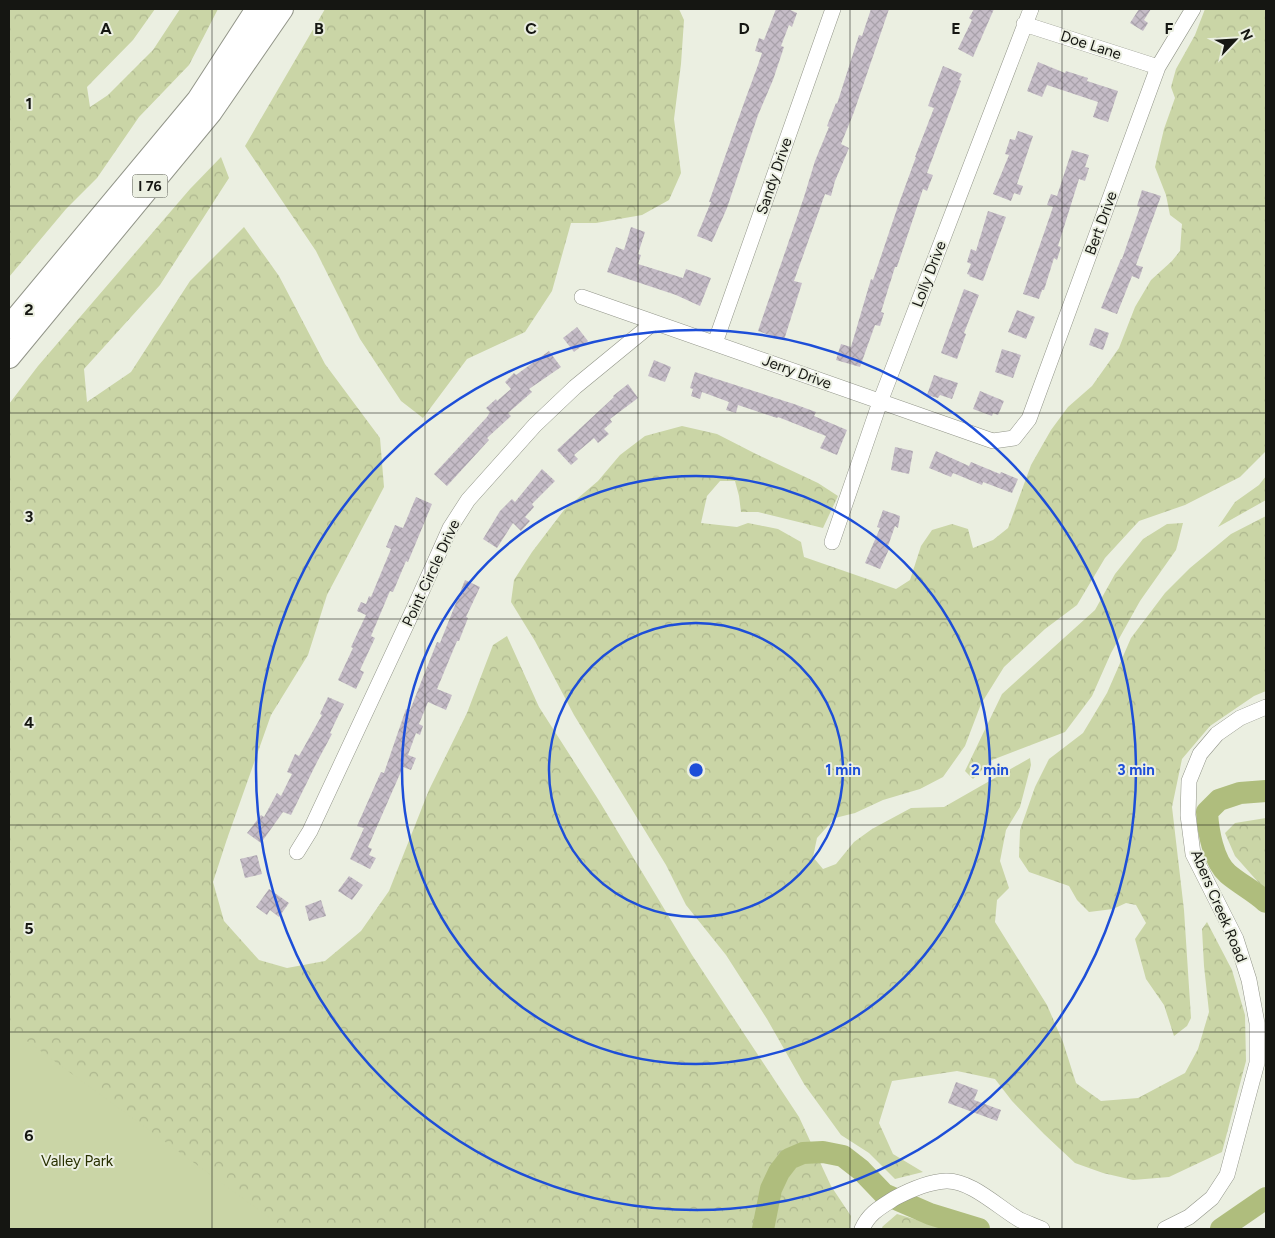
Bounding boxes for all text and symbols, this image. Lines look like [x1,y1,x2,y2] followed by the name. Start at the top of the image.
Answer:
[1210,15,1260,65] north arrow
[100,19,112,38] text: A
[314,19,324,38] text: B
[525,19,537,38] text: C
[738,19,750,38] text: D
[951,19,961,38] text: E
[1165,19,1174,38] text: F
[1236,26,1256,43] text: N
[1058,27,1124,63] street label: Doe Lane
[26,94,32,113] text: 1
[752,135,796,217] street label: Sandy Drive
[132,175,168,198] road number: I 76
[1081,189,1121,257] street label: Bert Drive
[908,238,950,310] street label: Lolly Drive
[24,300,34,319] text: 2
[760,351,834,393] street label: Jerry Drive
[25,507,34,526] text: 3
[398,517,464,629] street label: Point Circle Drive
[24,713,34,732] text: 4
[687,761,705,779] centre of rings
[825,761,861,779] text: 1 min
[971,761,1009,779] text: 2 min
[1117,761,1155,779] text: 3 min
[1187,847,1251,965] street label: Abers Creek Road
[24,919,34,938] text: 5
[24,1126,34,1145] text: 6
[41,1152,114,1170] park label: Valley Park

